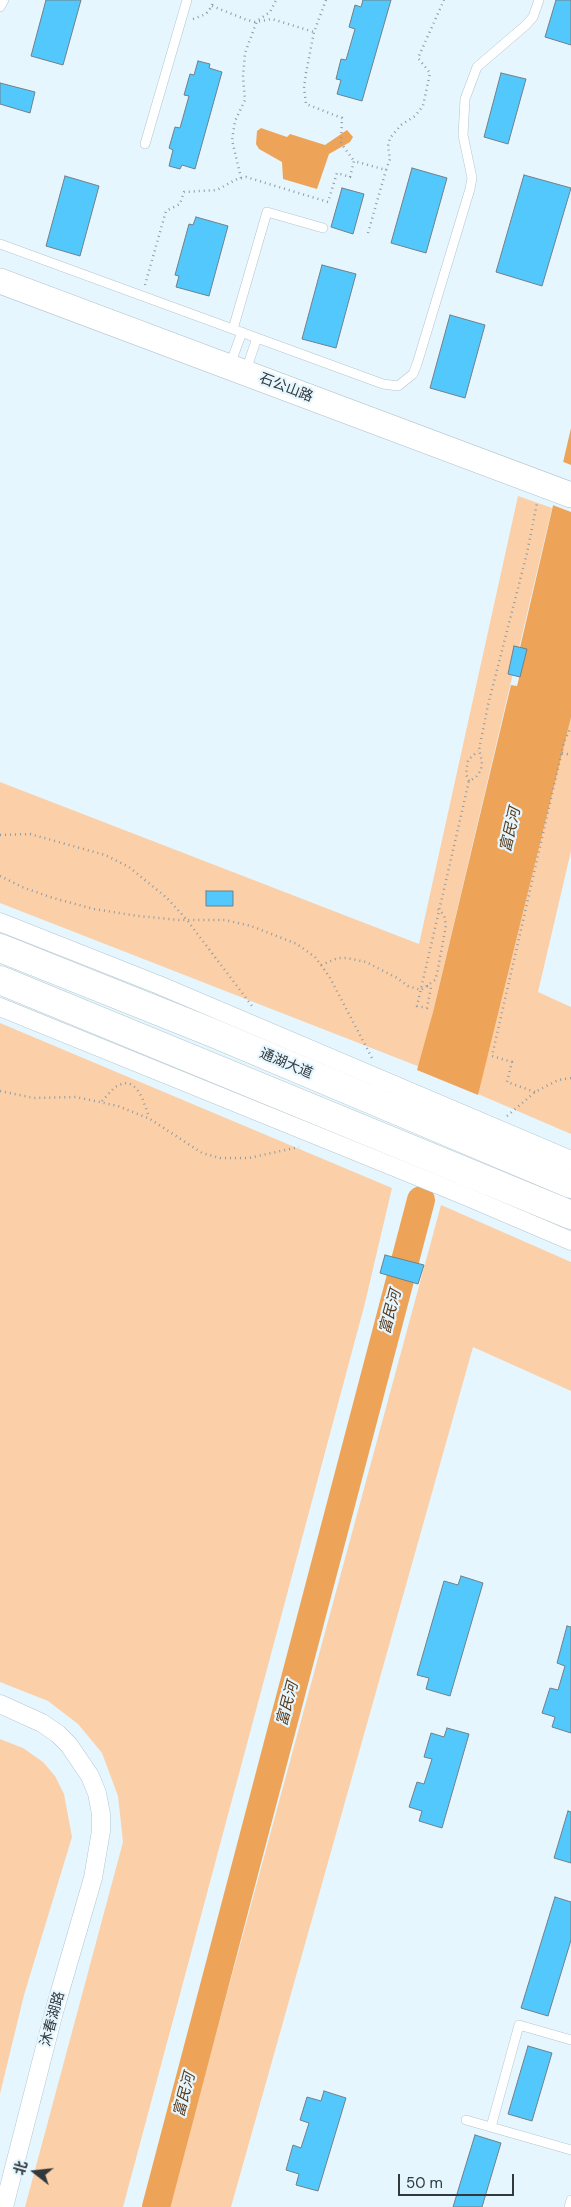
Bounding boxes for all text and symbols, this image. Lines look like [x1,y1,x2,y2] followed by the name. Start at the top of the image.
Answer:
[257,370,315,406] street label: 石公山路
[497,806,525,854] water label: 富民河
[257,1045,315,1083] street label: 通湖大道
[376,1288,406,1336] water label: 富民河
[273,1680,303,1728] water label: 富民河
[38,1990,68,2048] street label: 沐春湖路
[170,2071,200,2119] water label: 富民河
[10,2147,60,2197] north arrow
[10,2159,31,2177] text: 北
[401,2164,517,2196] scale bar
[406,2173,443,2193] text: 50 m

